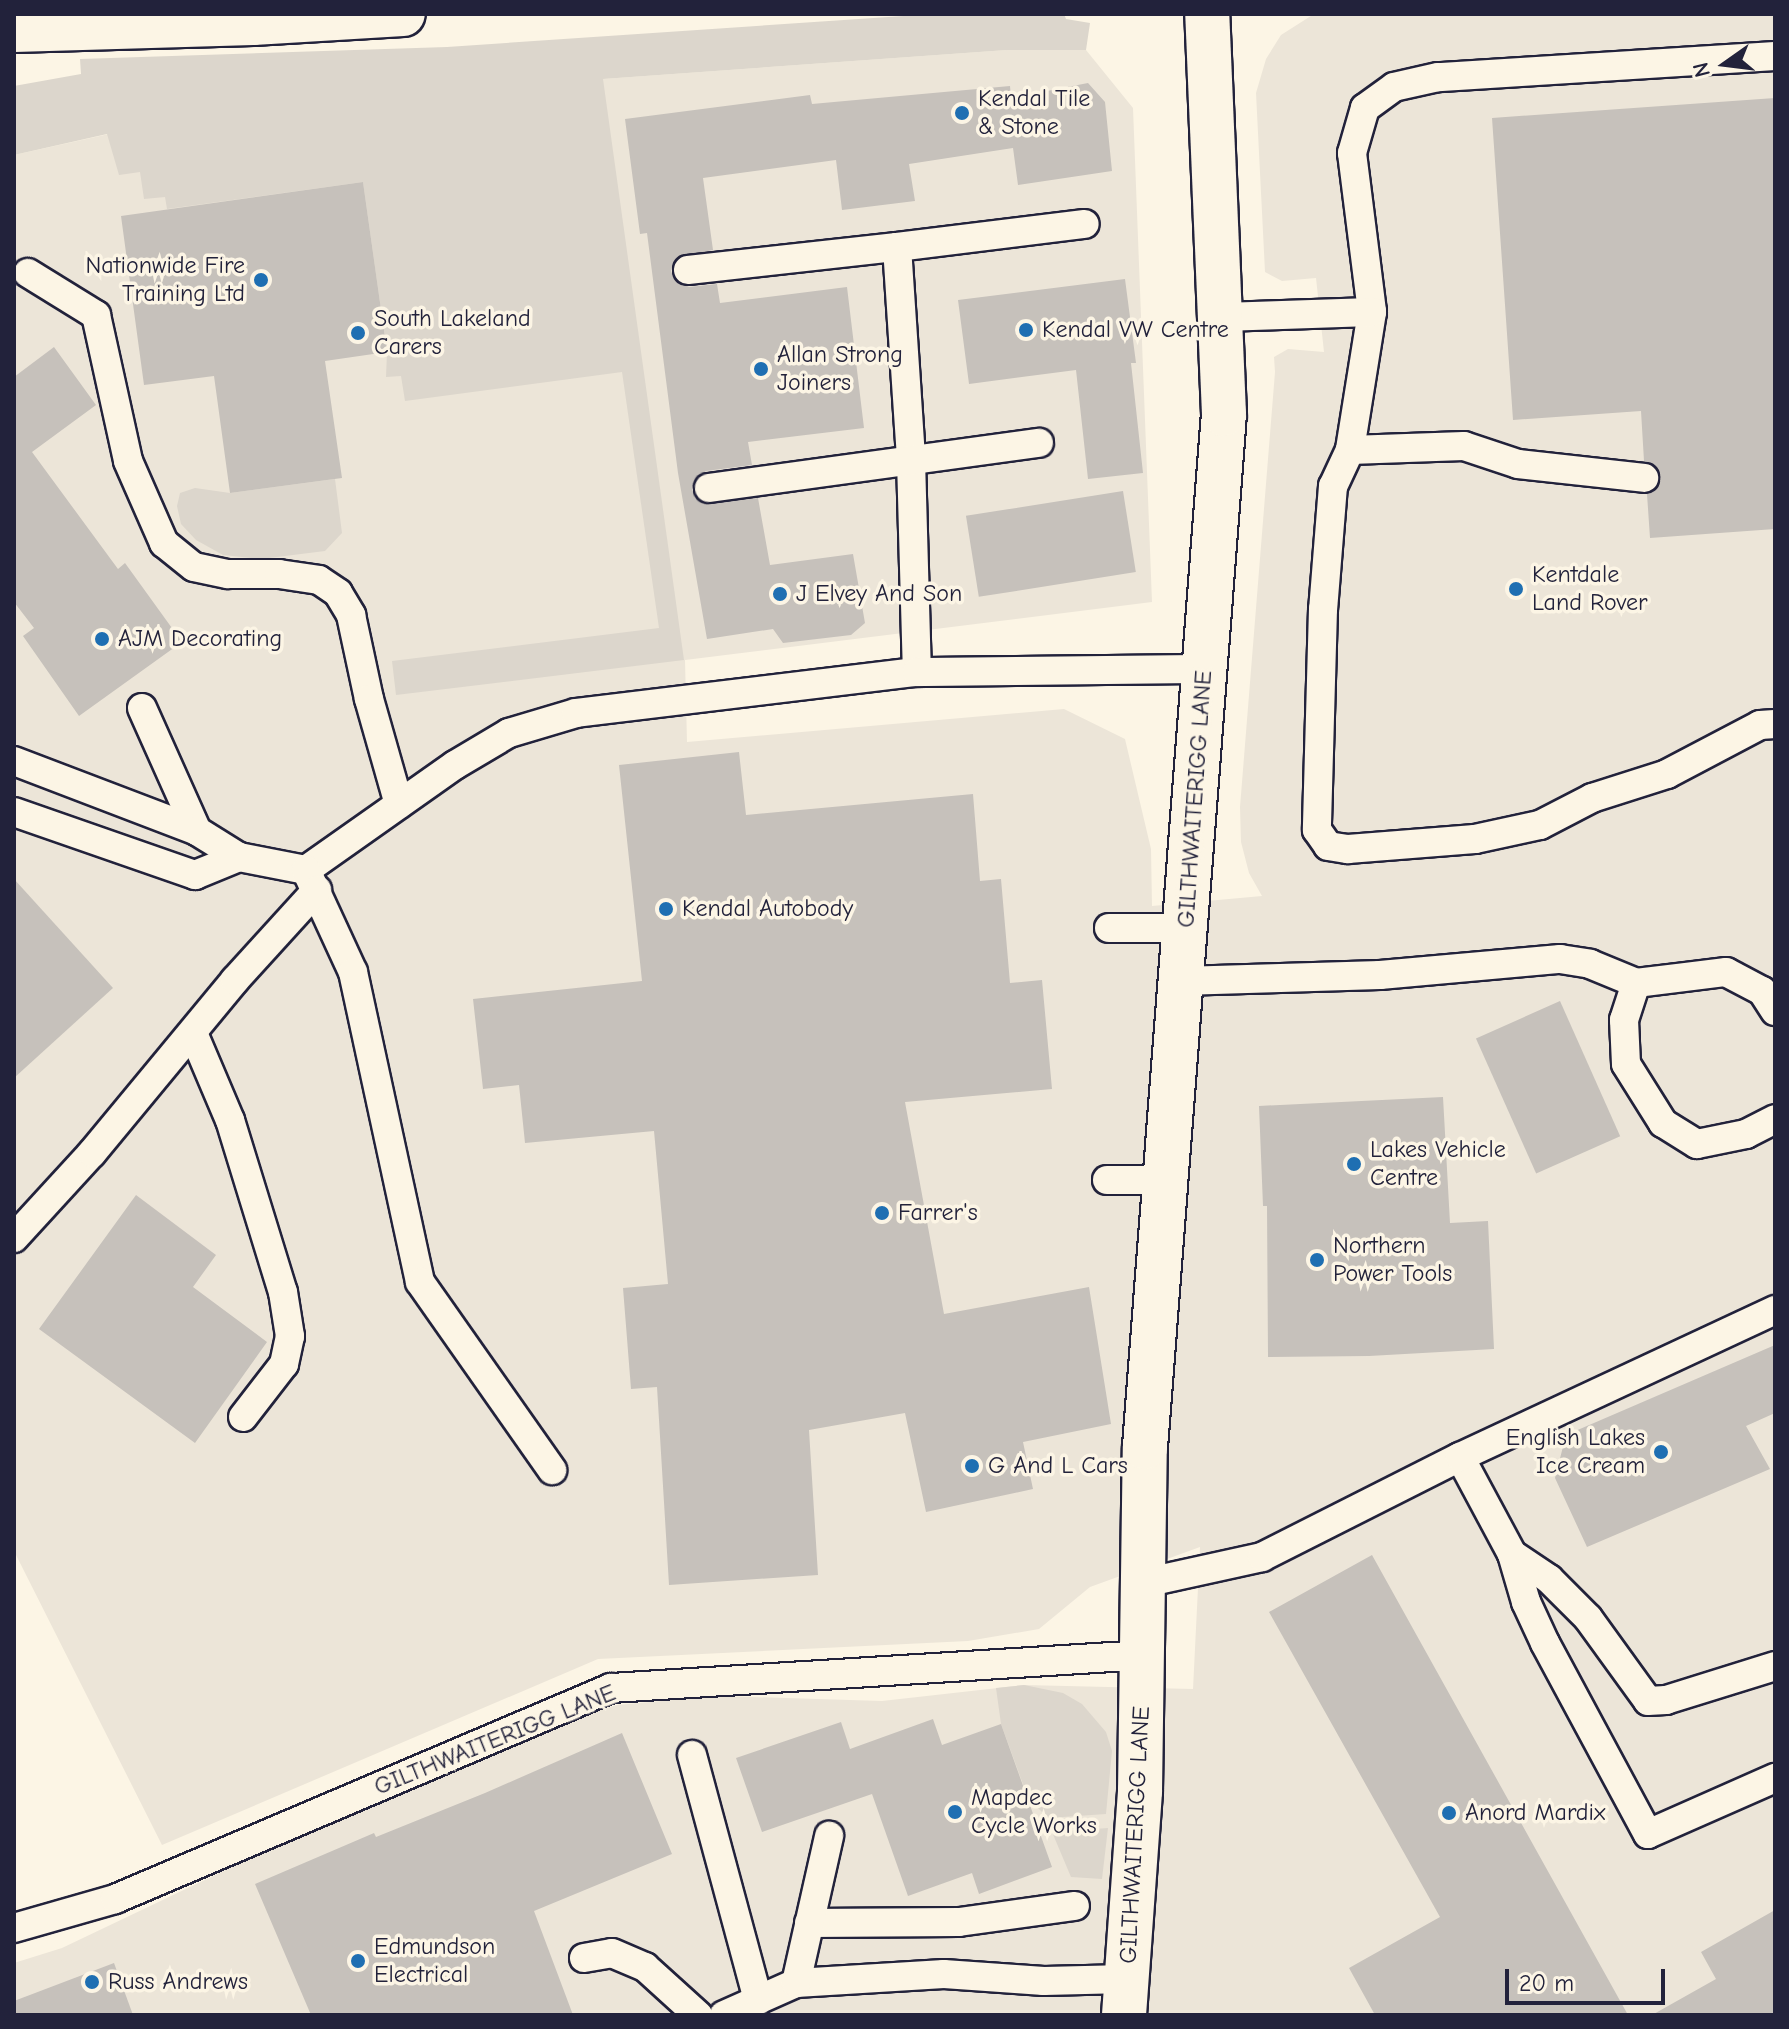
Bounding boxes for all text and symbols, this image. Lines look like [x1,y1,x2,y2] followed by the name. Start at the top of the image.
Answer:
[1685,24,1765,104] north arrow
[1687,60,1716,80] text: N
[978,85,1090,141] place label: Kendal Tile & Stone
[953,104,971,122] marker: Kendal Tile & Stone
[86,252,245,308] place label: Nationwide Fire Training Ltd
[252,271,270,289] marker: Nationwide Fire Training Ltd
[374,305,531,361] place label: South Lakeland Carers
[1042,316,1229,344] place label: Kendal VW Centre
[1017,321,1035,339] marker: Kendal VW Centre
[349,324,367,342] marker: South Lakeland Carers
[777,341,903,397] place label: Allan Strong Joiners
[752,360,770,378] marker: Allan Strong Joiners
[1532,561,1648,617] place label: Kentdale Land Rover
[796,580,962,608] place label: J Elvey And Son
[1507,580,1525,598] marker: Kentdale Land Rover
[771,585,789,603] marker: J Elvey And Son
[118,625,282,653] place label: AJM Decorating
[93,630,111,648] marker: AJM Decorating
[1172,669,1218,929] street label: GILTHWAITERIGG LANE
[682,895,853,923] place label: Kendal Autobody
[657,900,675,918] marker: Kendal Autobody
[1370,1136,1506,1192] place label: Lakes Vehicle Centre
[1345,1155,1363,1173] marker: Lakes Vehicle Centre
[898,1199,978,1227] place label: Farrer's
[873,1204,891,1222] marker: Farrer's
[1333,1232,1452,1288] place label: Northern Power Tools
[1308,1251,1326,1269] marker: Northern Power Tools
[1506,1424,1645,1480] place label: English Lakes Ice Cream
[1652,1443,1670,1461] marker: English Lakes Ice Cream
[988,1452,1128,1480] place label: G And L Cars
[963,1457,981,1475] marker: G And L Cars
[370,1678,620,1802] street label: GILTHWAITERIGG LANE
[1114,1706,1156,1964] street label: GILTHWAITERIGG LANE
[971,1784,1097,1840] place label: Mapdec Cycle Works
[1465,1799,1605,1827] place label: Anord Mardix
[946,1803,964,1821] marker: Mapdec Cycle Works
[1440,1804,1458,1822] marker: Anord Mardix
[374,1933,495,1989] place label: Edmundson Electrical
[349,1952,367,1970] marker: Edmundson Electrical
[1509,1953,1669,2003] scale bar
[108,1968,248,1996] place label: Russ Andrews
[1519,1969,1574,1997] text: 20 m
[83,1973,101,1991] marker: Russ Andrews

